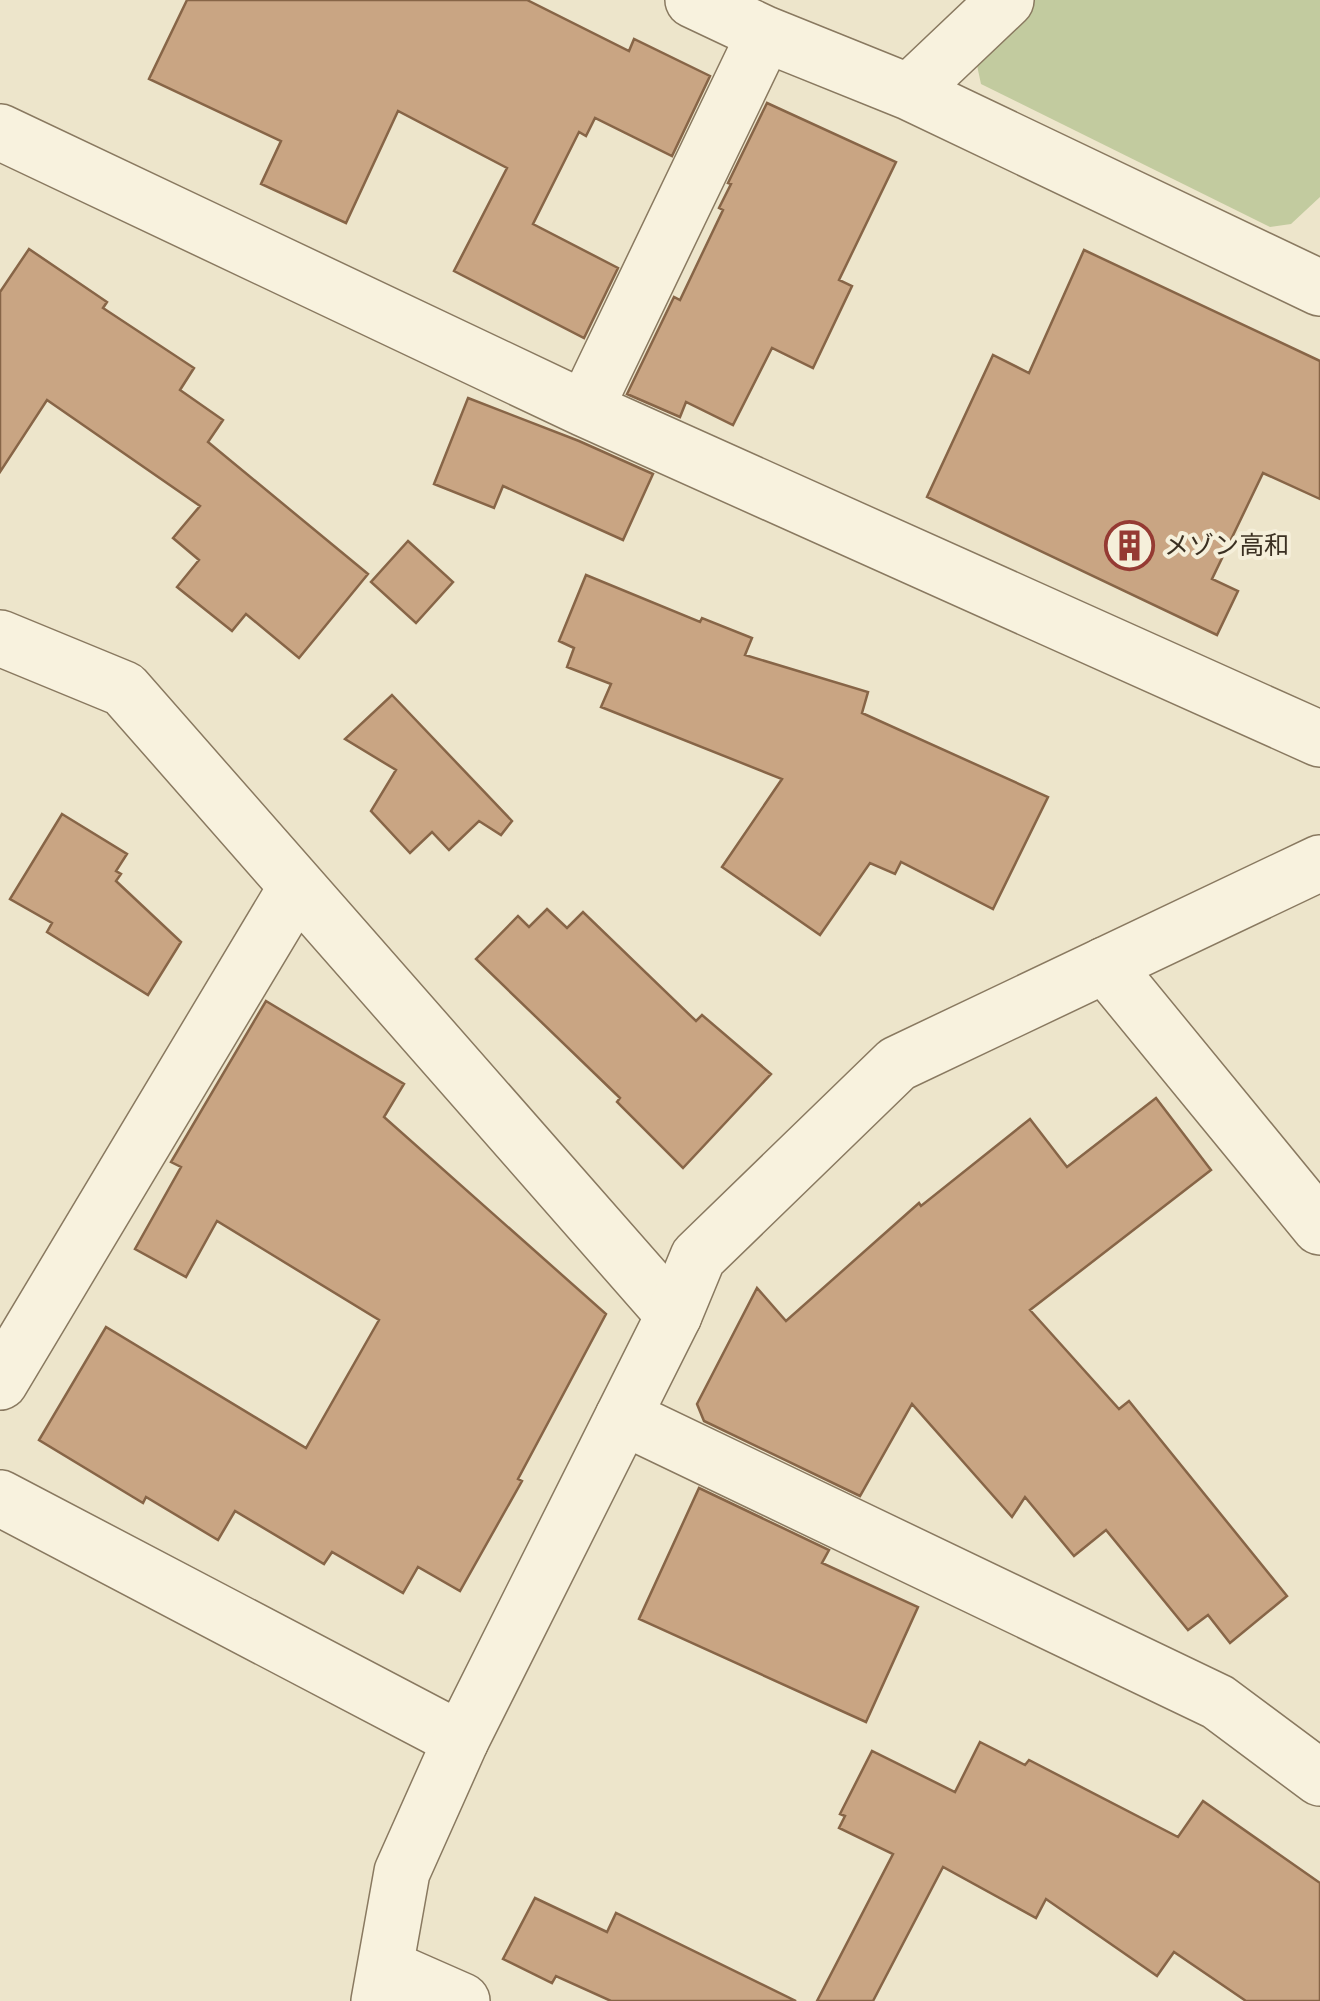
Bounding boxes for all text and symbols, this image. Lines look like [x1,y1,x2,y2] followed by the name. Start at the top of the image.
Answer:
[1103,519,1155,571] building icon: メゾン高和
[1164,529,1289,561] place label: メゾン高和

